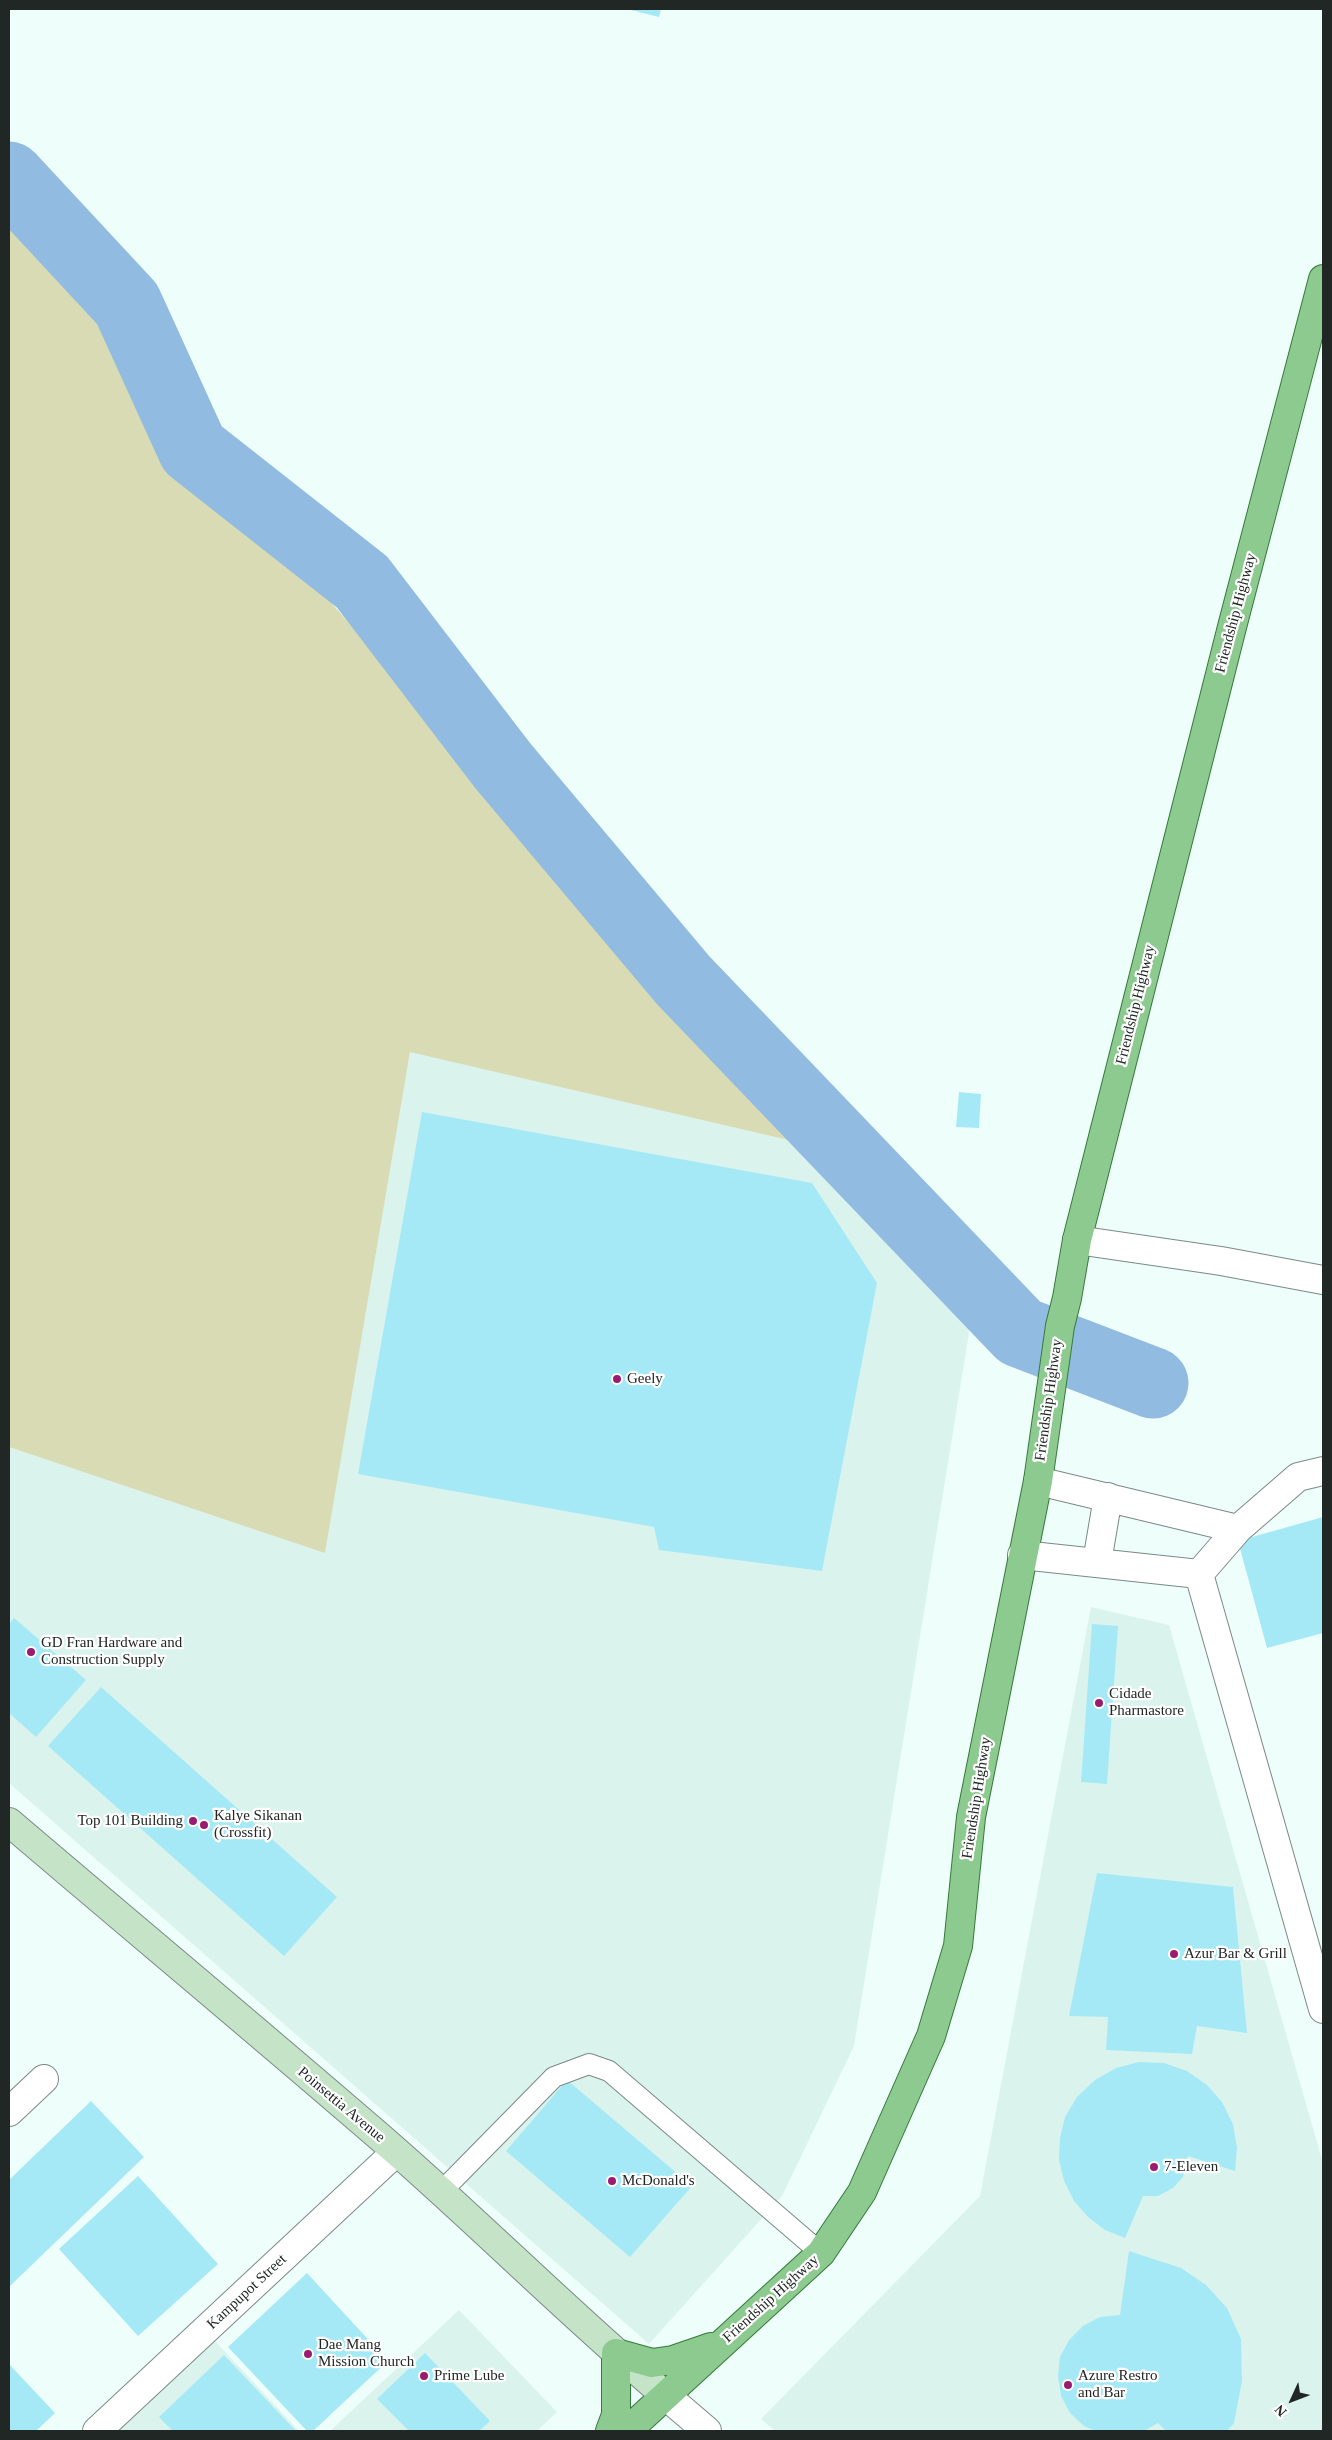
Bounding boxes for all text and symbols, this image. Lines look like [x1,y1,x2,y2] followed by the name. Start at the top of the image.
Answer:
[1211,551,1261,675] street label: Friendship Highway
[1112,943,1160,1067] street label: Friendship Highway
[1032,1338,1066,1462] street label: Friendship Highway
[627,1370,663,1388] place label: Geely
[611,1373,623,1385] marker: Geely
[41,1634,182,1669] place label: GD Fran Hardware and Construction Supply
[25,1646,37,1658] marker: GD Fran Hardware and Construction Supply
[1109,1685,1184,1720] place label: Cidade Pharmastore
[1093,1697,1105,1709] marker: Cidade Pharmastore
[958,1736,996,1860] street label: Friendship Highway
[214,1807,302,1842] place label: Kalye Sikanan (Crossfit)
[77,1812,183,1830] place label: Top 101 Building
[187,1815,199,1827] marker: Top 101 Building
[198,1819,210,1831] marker: Kalye Sikanan (Crossfit)
[1184,1945,1287,1963] place label: Azur Bar & Grill
[1168,1948,1180,1960] marker: Azur Bar & Grill
[294,2063,388,2147] street label: Poinsettia Avenue
[1164,2158,1218,2176] place label: 7-Eleven
[1148,2161,1160,2173] marker: 7-Eleven
[622,2172,695,2190] place label: McDonald's
[606,2175,618,2187] marker: McDonald's
[204,2251,290,2333] street label: Kampupot Street
[719,2251,823,2347] street label: Friendship Highway
[318,2336,414,2371] place label: Dae Mang Mission Church
[302,2348,314,2360] marker: Dae Mang Mission Church
[434,2367,504,2385] place label: Prime Lube
[1078,2367,1158,2402] place label: Azure Restro and Bar
[418,2370,430,2382] marker: Prime Lube
[1267,2375,1317,2425] north arrow
[1062,2379,1074,2391] marker: Azure Restro and Bar
[1272,2402,1290,2419] text: N

